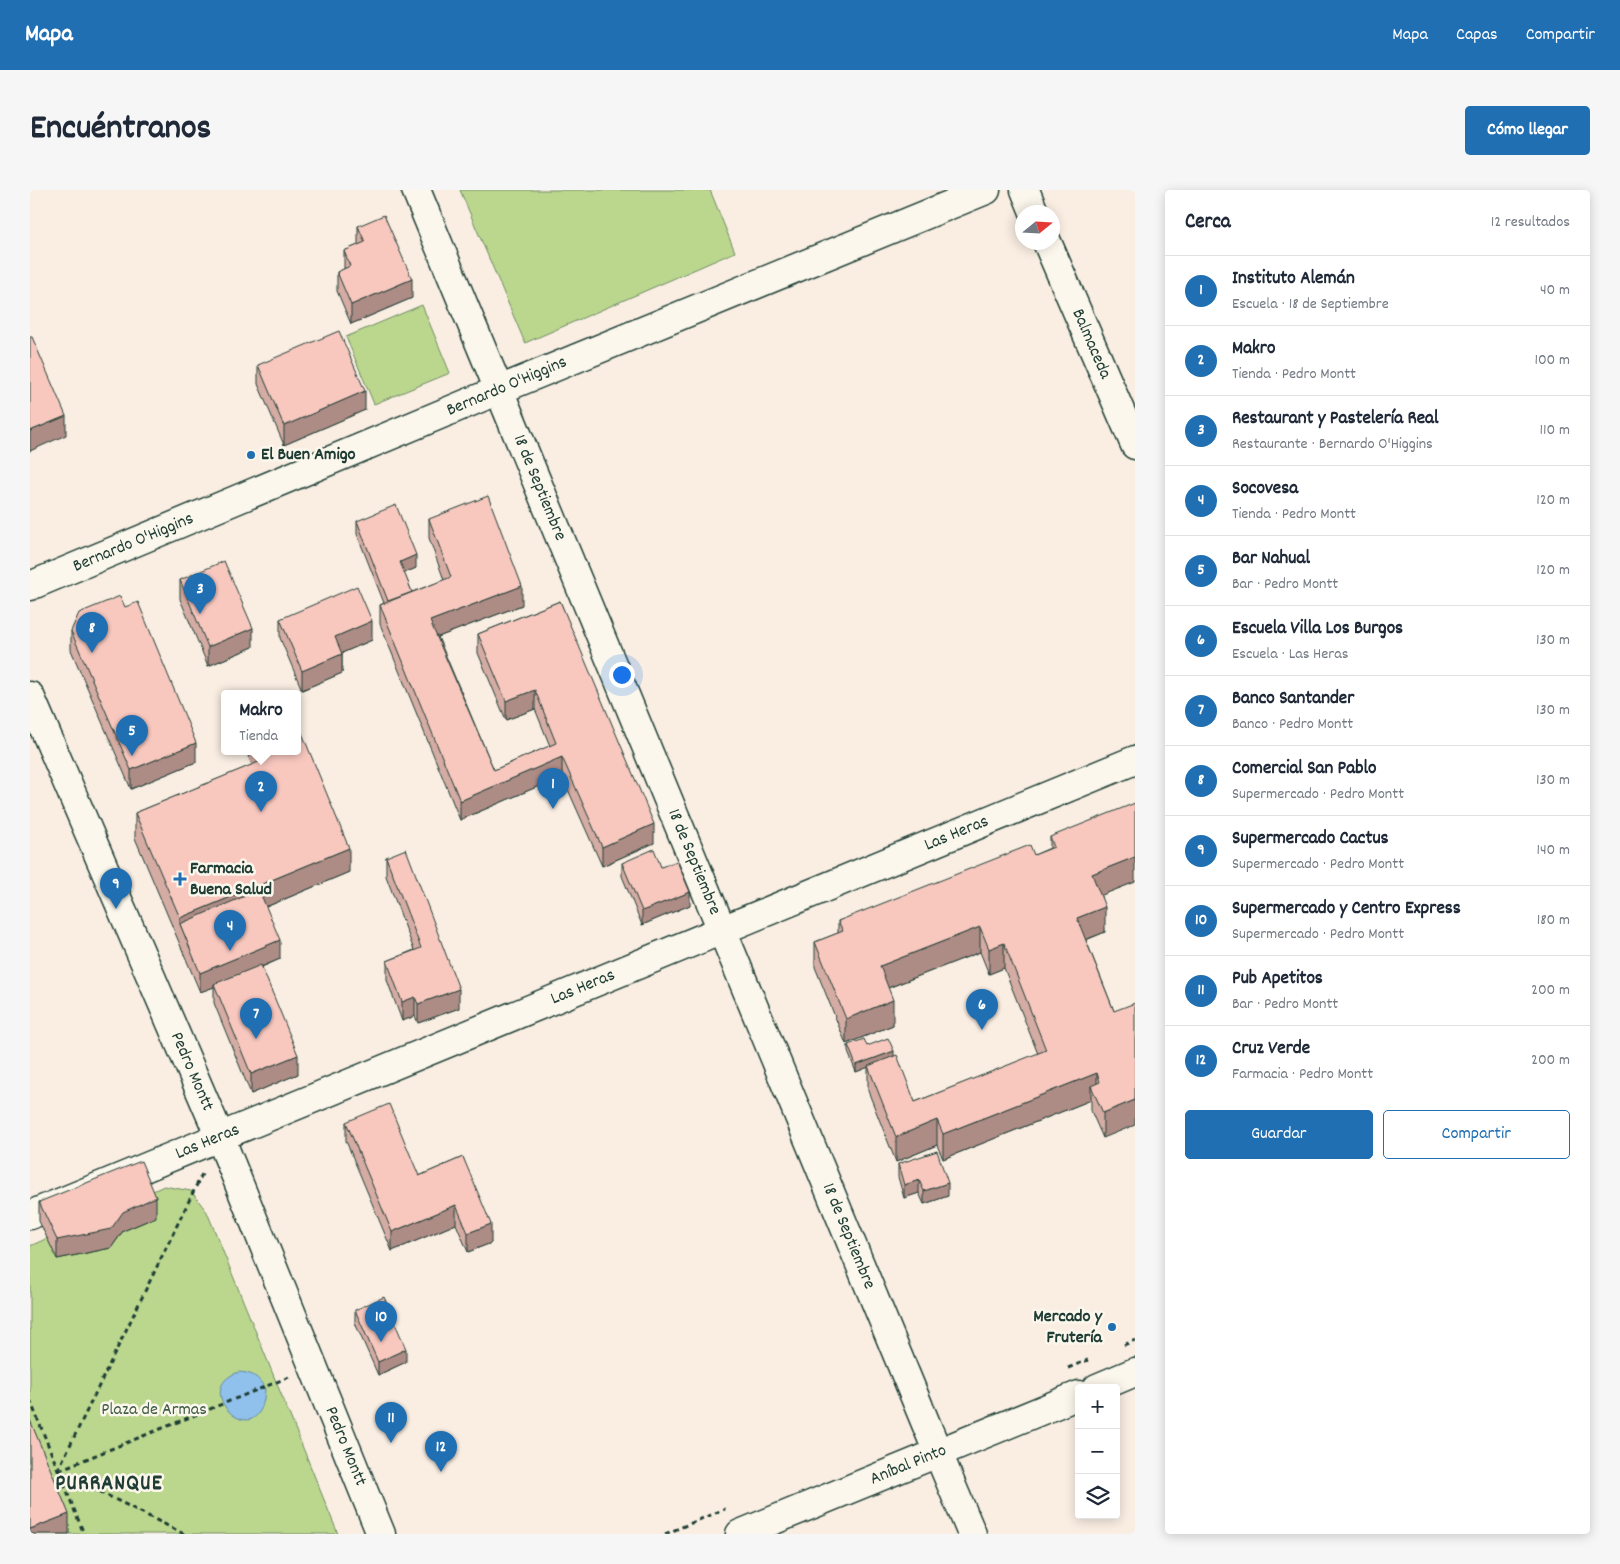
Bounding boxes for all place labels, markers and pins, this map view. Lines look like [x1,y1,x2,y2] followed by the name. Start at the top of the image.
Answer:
[261,443,356,468] place label: El Buen Amigo
[245,449,257,461] marker: El Buen Amigo
[184,573,216,614] pin: 3
[76,612,108,653] pin: 8
[116,715,148,756] pin: 5
[537,768,569,809] pin: 1
[245,771,277,812] pin: 2
[190,857,272,903] place label: Farmacia Buena Salud
[100,868,132,909] pin: 9
[174,873,186,885] marker: Farmacia Buena Salud
[214,910,246,951] pin: 4
[966,989,998,1030] pin: 6
[240,998,272,1039] pin: 7
[365,1301,397,1342] pin: 10
[1033,1305,1103,1351] place label: Mercado y Frutería
[1106,1321,1118,1333] marker: Mercado y Frutería
[375,1402,407,1443] pin: 11
[425,1431,457,1472] pin: 12

